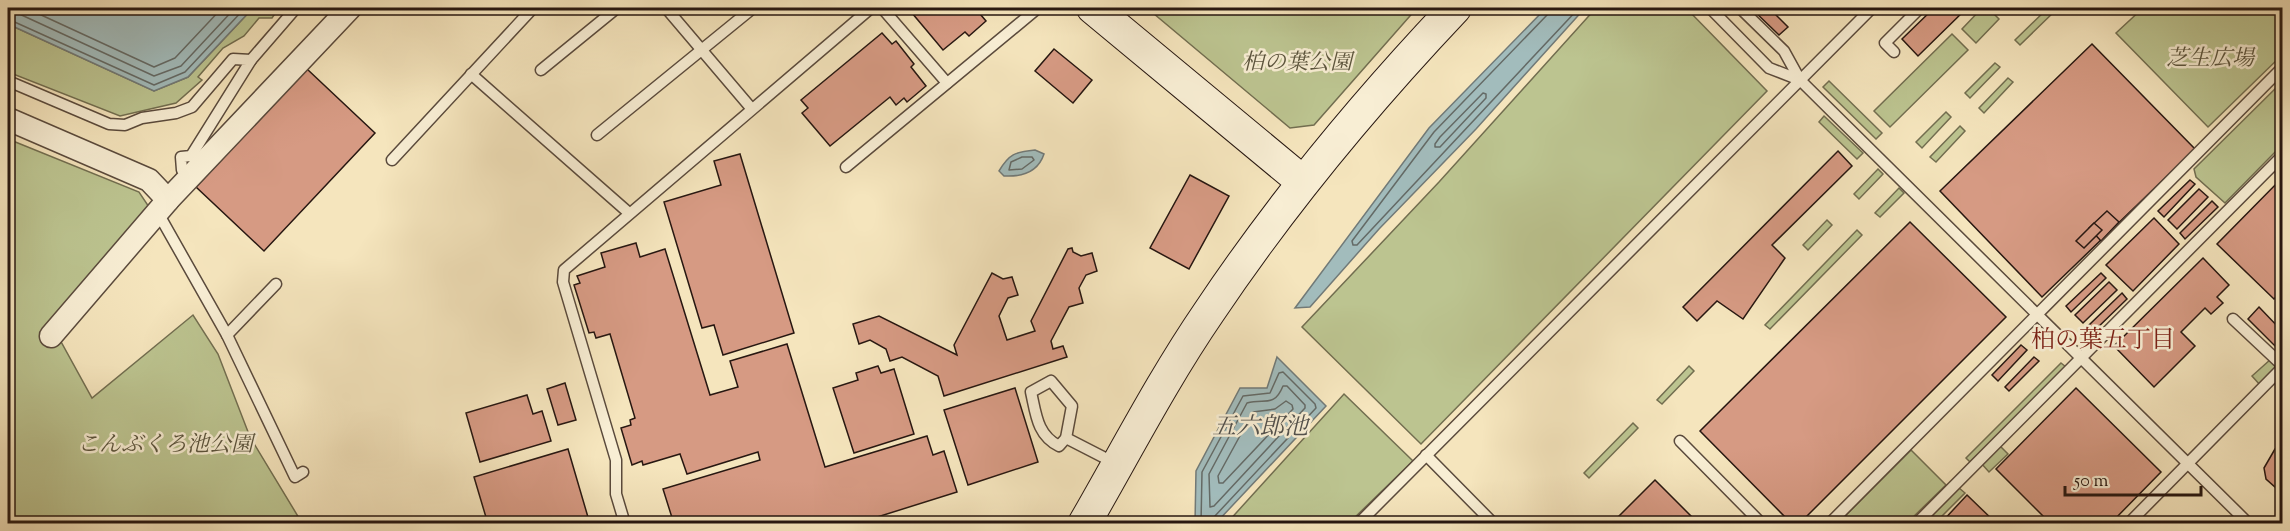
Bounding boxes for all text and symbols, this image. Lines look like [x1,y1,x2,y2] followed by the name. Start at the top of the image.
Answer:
[2166,44,2256,76] park label: 芝生広場
[1242,48,1355,80] park label: 柏の葉公園
[2031,324,2175,358] district label: 柏の葉五丁目
[1212,411,1311,445] water label: 五六郎池
[77,430,256,462] park label: こんぶくろ池公園
[2065,459,2202,497] scale bar
[2073,469,2109,495] text: 50 m

